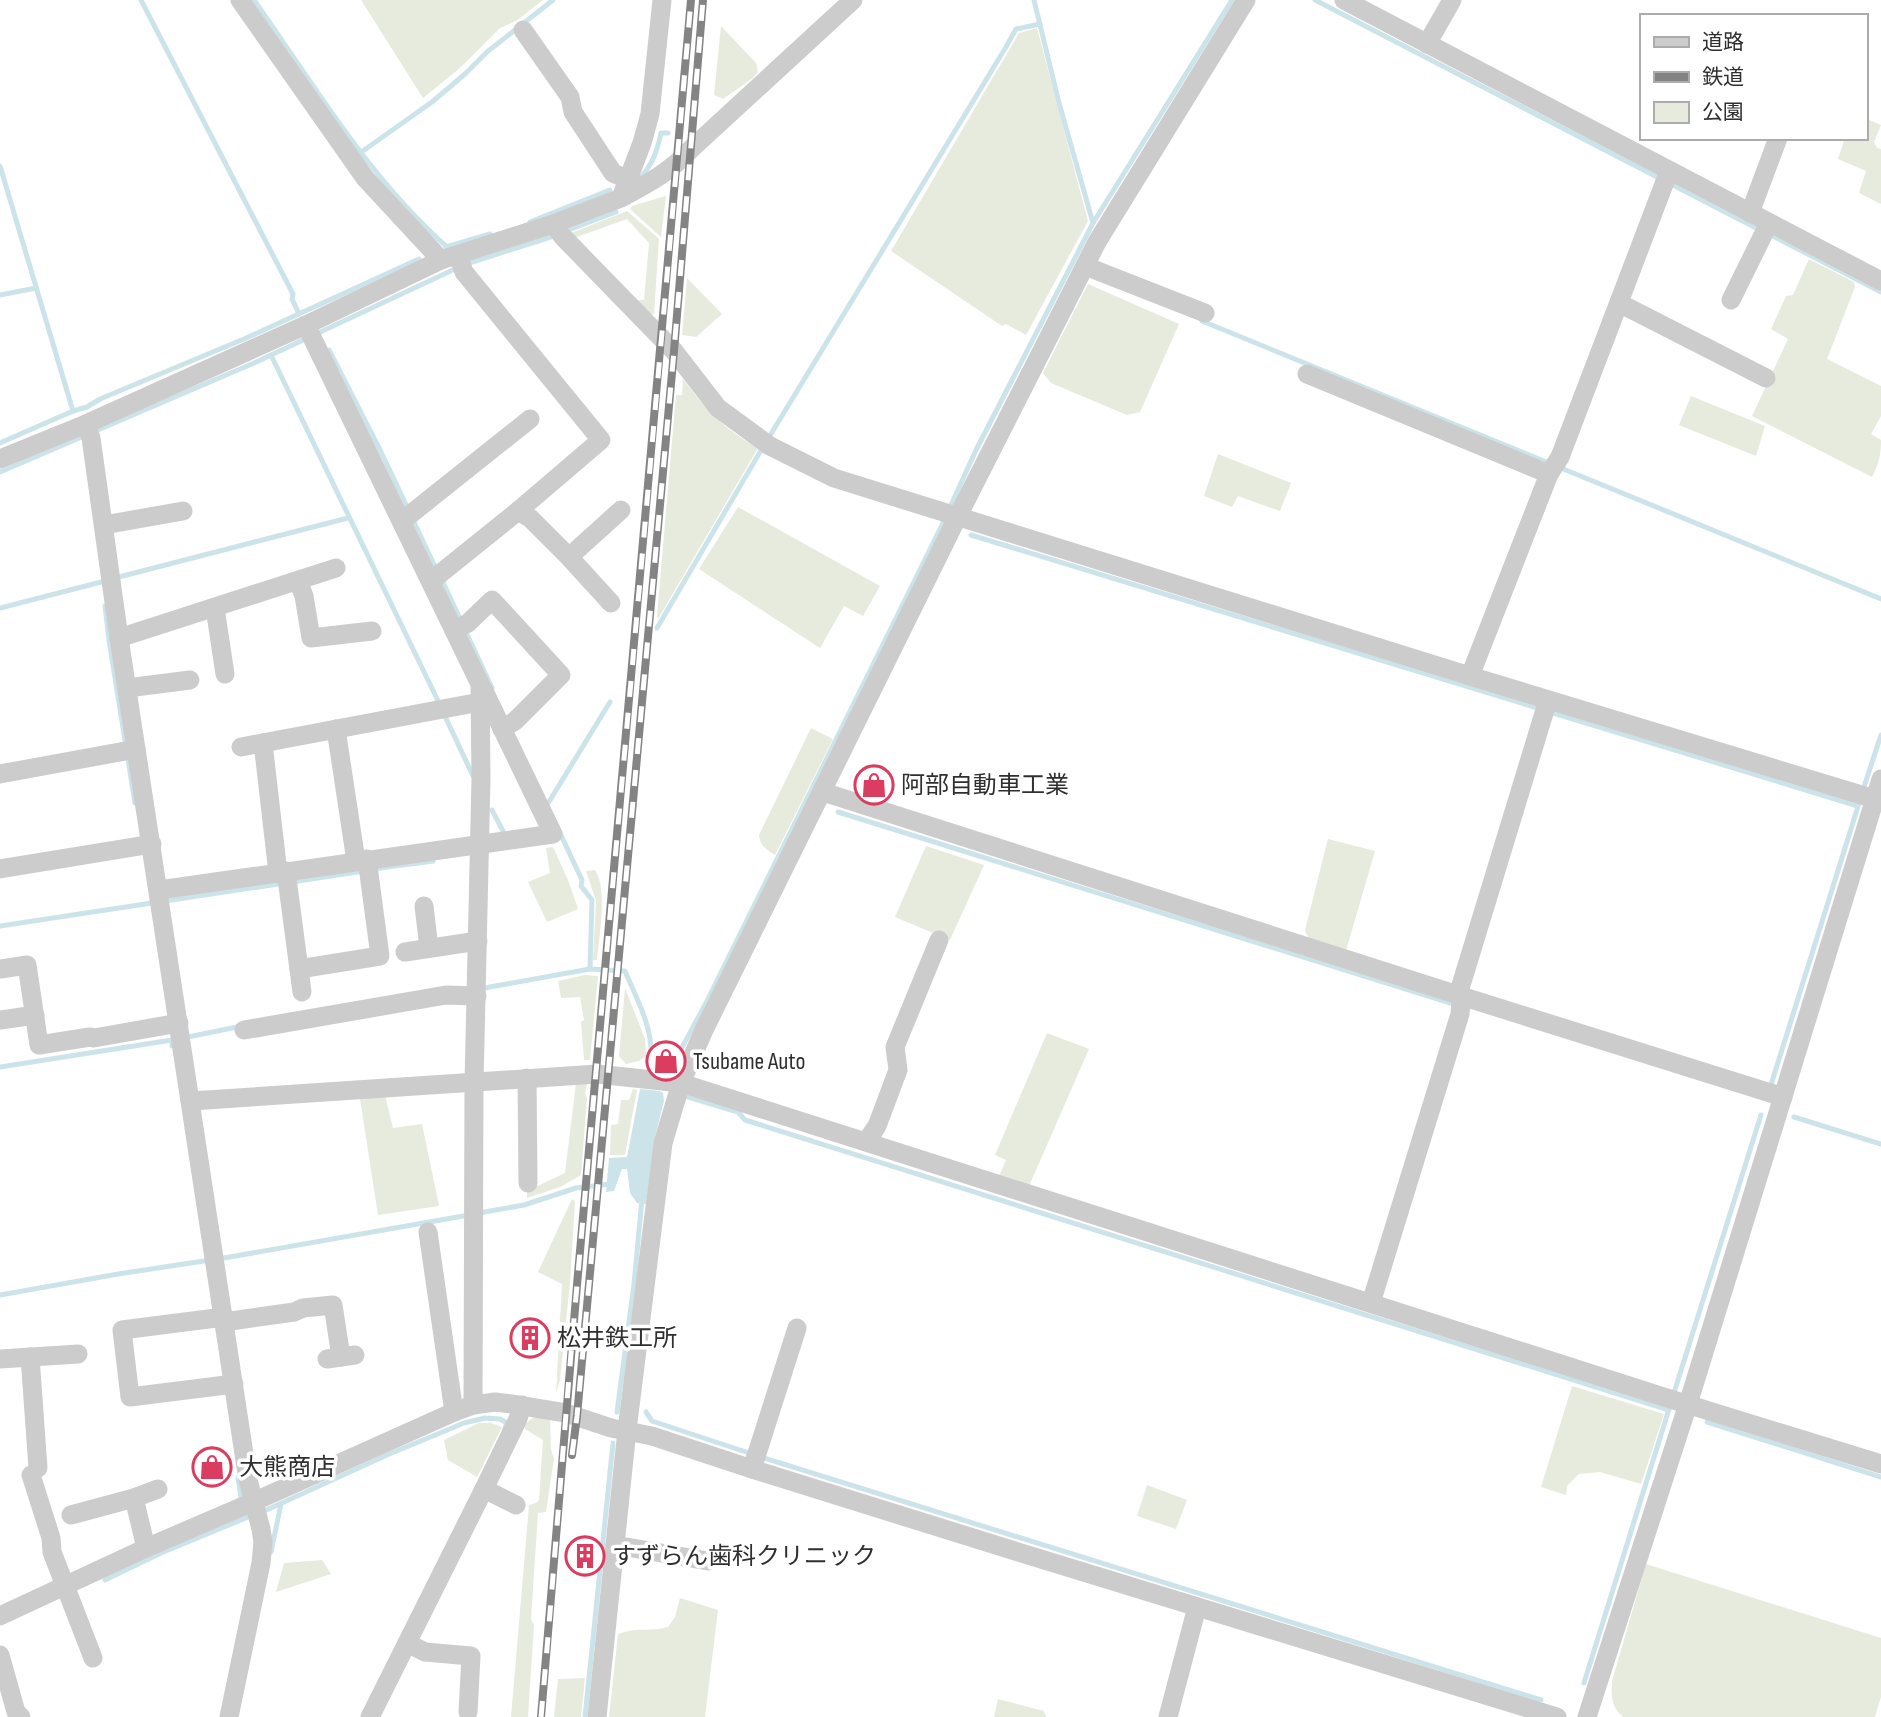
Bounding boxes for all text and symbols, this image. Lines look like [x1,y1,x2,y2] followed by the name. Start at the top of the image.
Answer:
[1640,14,1867,140] legend
[1702,30,1744,55] text: 道路
[1702,65,1744,90] text: 鉄道
[1702,100,1744,125] text: 公園
[853,764,895,806] shop icon: 阿部自動車工業
[901,771,1069,800] place label: 阿部自動車工業
[645,1040,687,1082] shop icon: Tsubame Auto
[693,1047,805,1076] place label: Tsubame Auto
[509,1317,551,1359] building icon: 松井鉄工所
[557,1324,677,1353] place label: 松井鉄工所
[191,1446,233,1488] shop icon: 大熊商店
[239,1453,335,1482] place label: 大熊商店
[564,1535,606,1577] building icon: すずらん歯科クリニック
[612,1542,876,1571] place label: すずらん歯科クリニック

